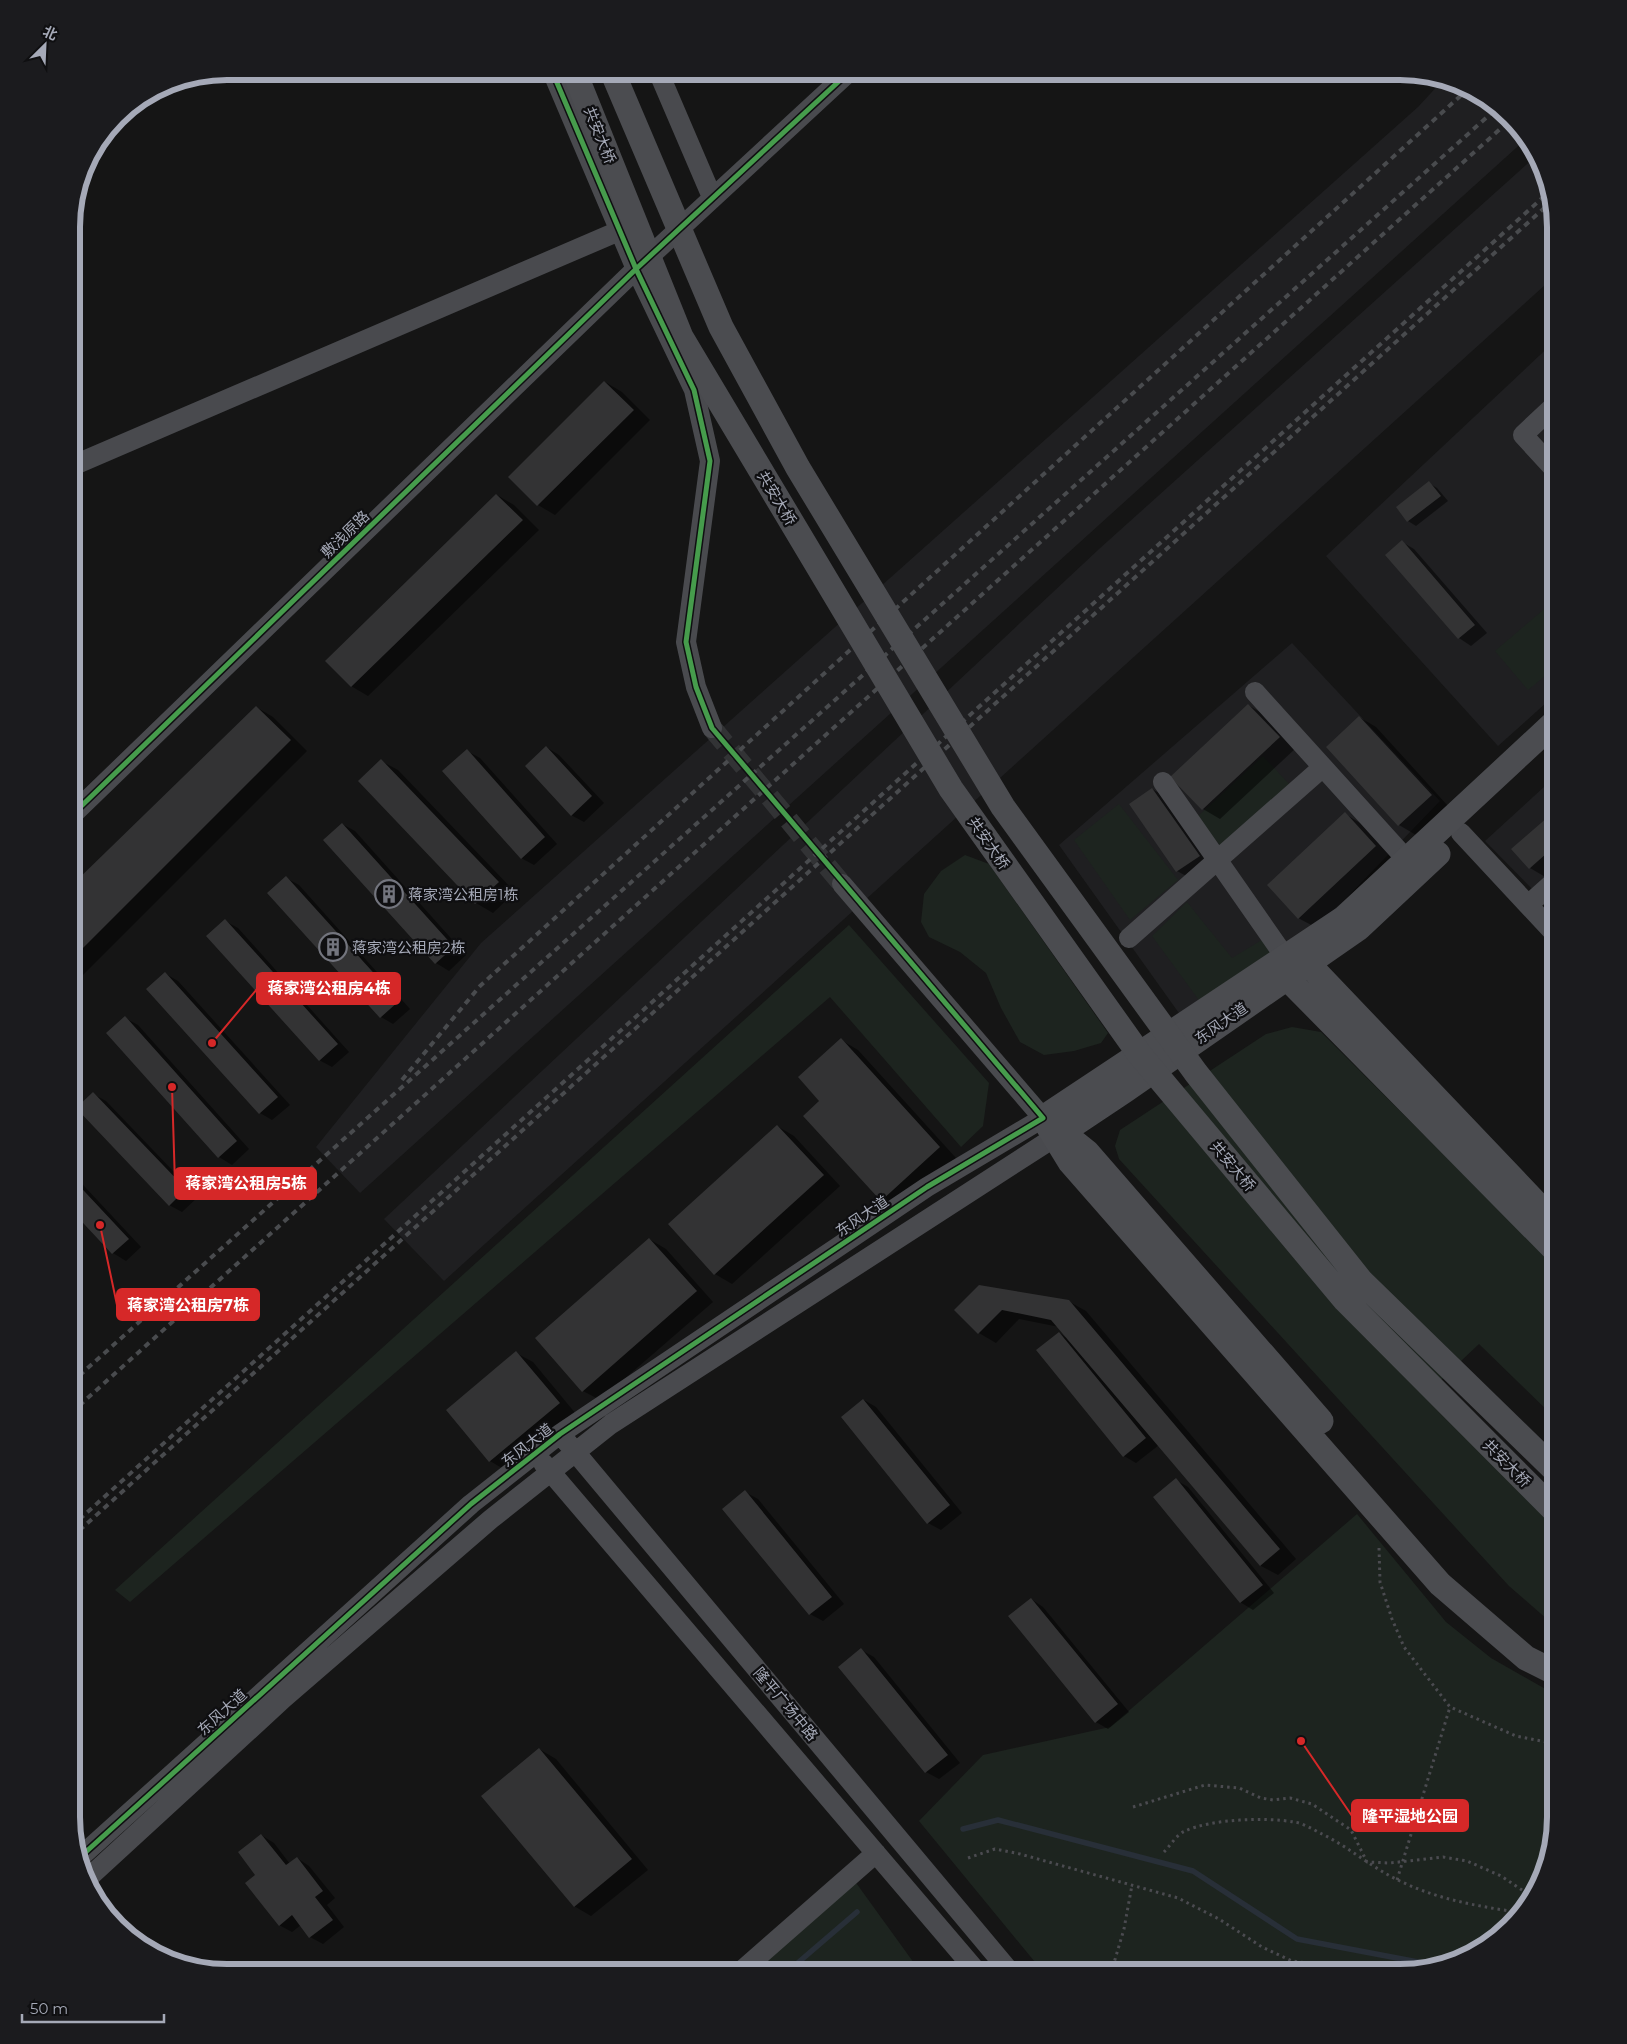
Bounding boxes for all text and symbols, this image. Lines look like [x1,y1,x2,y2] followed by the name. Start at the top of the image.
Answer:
[20,20,70,70] north arrow
[40,22,60,44] text: 北
[580,104,620,166] street label: 共安大桥
[753,467,801,529] street label: 共安大桥
[317,506,373,562] street label: 敷浅原路
[964,813,1014,873] street label: 共安大桥
[374,879,404,909] building icon: 蒋家湾公租房1栋
[408,885,518,904] place label: 蒋家湾公租房1栋
[318,932,348,962] building icon: 蒋家湾公租房2栋
[352,938,466,957] place label: 蒋家湾公租房2栋
[257,973,400,1004] callout: 蒋家湾公租房4栋
[267,979,391,998] text: 蒋家湾公租房4栋
[1191,998,1251,1048] street label: 东风大道
[1206,1137,1260,1195] street label: 共安大桥
[175,1168,316,1199] callout: 蒋家湾公租房5栋
[185,1174,307,1193] text: 蒋家湾公租房5栋
[832,1191,892,1241] street label: 东风大道
[117,1289,259,1320] callout: 蒋家湾公租房7栋
[127,1296,249,1315] text: 蒋家湾公租房7栋
[498,1419,556,1471] street label: 东风大道
[1479,1435,1535,1491] street label: 共安大桥
[750,1663,822,1745] street label: 隆平广场中路
[193,1685,251,1739] street label: 东风大道
[1352,1800,1468,1831] callout: 隆平湿地公园
[1362,1807,1458,1826] text: 隆平湿地公园
[22,1992,165,2024] scale bar
[30,1999,68,2018] text: 50 m

